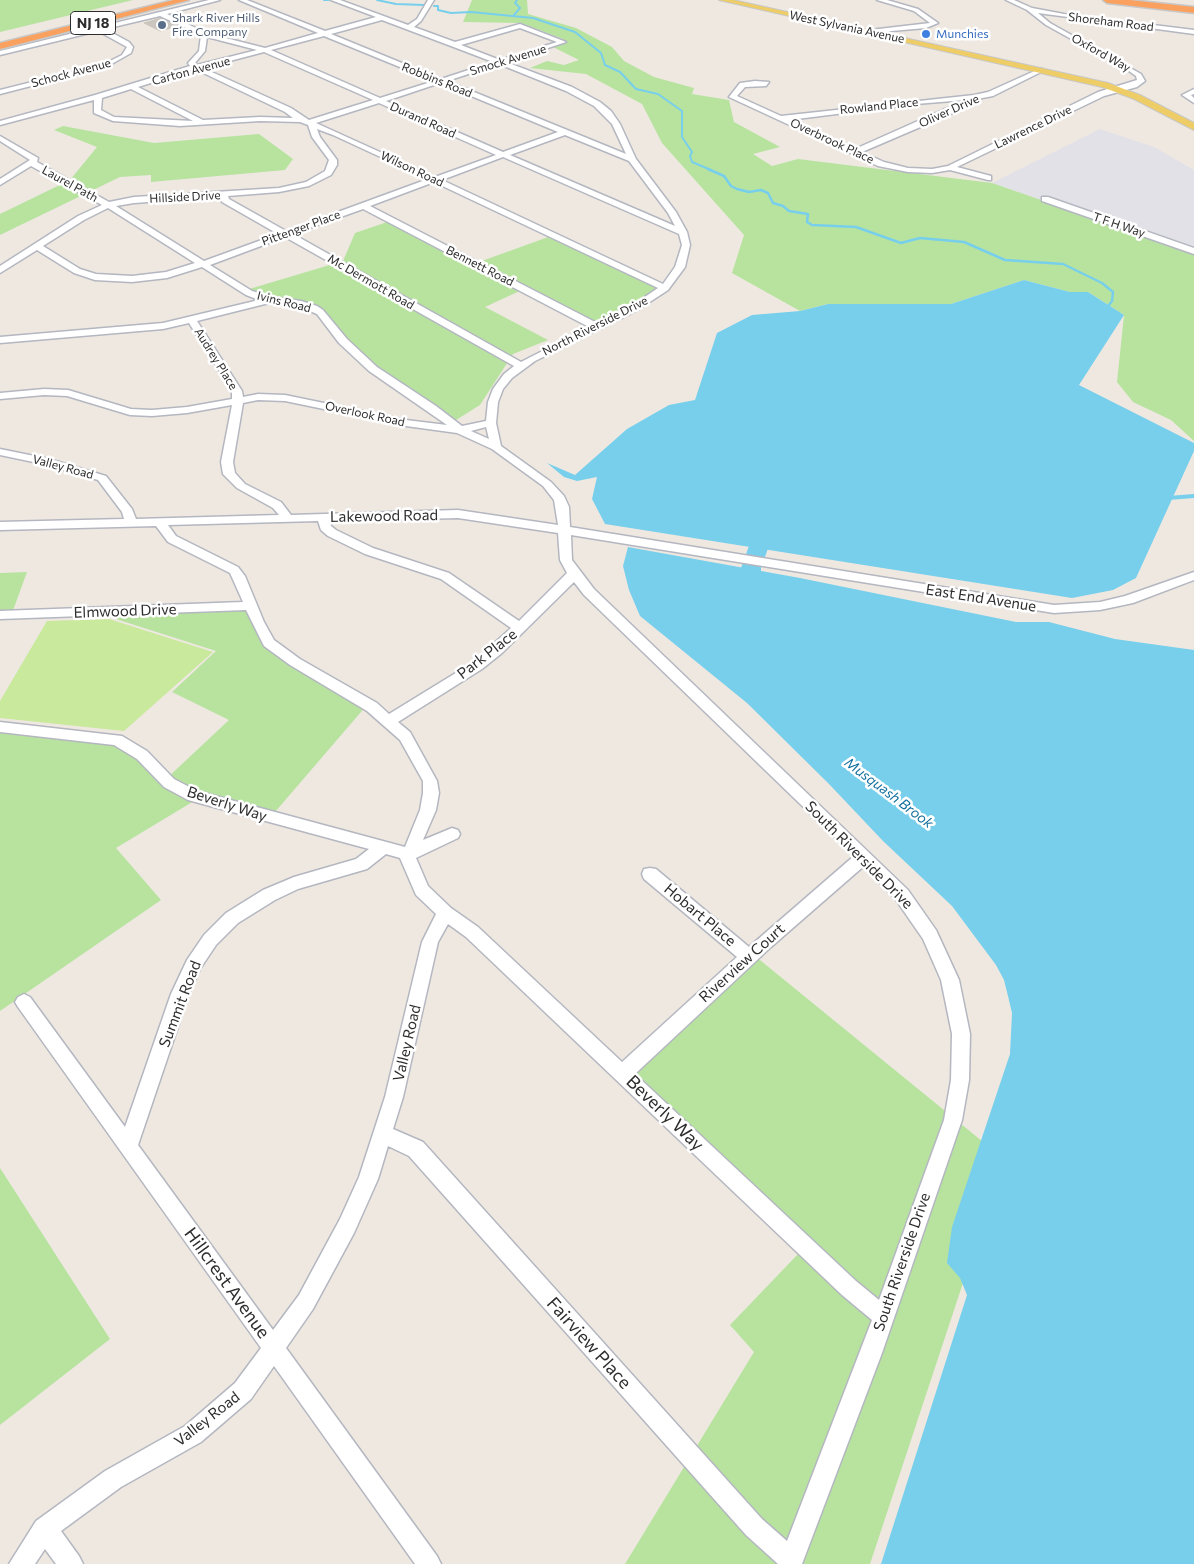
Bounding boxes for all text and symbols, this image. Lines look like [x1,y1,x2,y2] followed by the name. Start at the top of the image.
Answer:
[788,8,906,46] street label: West Sylvania Avenue
[1067,10,1155,34] street label: Shoreham Road
[172,11,260,39] place label: Shark River Hills Fire Company
[70,12,116,34] road number: NJ 18
[156,19,168,31] marker: Shark River Hills Fire Company
[936,27,989,41] place label: Munchies
[920,28,932,40] marker: Munchies
[1069,31,1133,75] street label: Oxford Way
[468,42,548,78] street label: Smock Avenue
[150,54,232,88] street label: Carton Avenue
[30,55,112,91] street label: Schock Avenue
[400,59,474,101] street label: Robbins Road
[917,91,981,131] street label: Oliver Drive
[839,95,919,117] street label: Rowland Place
[388,99,458,141] street label: Durand Road
[992,102,1074,152] street label: Lawrence Drive
[788,115,876,167] street label: Overbrook Place
[378,148,446,190] street label: Wilson Road
[40,163,100,205] street label: Laurel Path
[149,188,221,206] street label: Hillside Drive
[260,207,342,249] street label: Pittenger Place
[1091,209,1147,241] street label: T F H Way
[444,243,516,289] street label: Bennett Road
[325,251,417,313] street label: Mc Dermott Road
[255,288,313,316] street label: Ivins Road
[540,293,650,359] street label: North Riverside Drive
[191,325,241,393] street label: Audrey Place
[324,399,406,429] street label: Overlook Road
[31,452,95,482] street label: Valley Road
[330,506,438,526] street label: Lakewood Road
[924,580,1038,616] street label: East End Avenue
[73,600,177,622] street label: Elmwood Drive
[454,625,520,683] street label: Park Place
[841,754,937,832] water label: Musquash Brook
[185,783,269,825] street label: Beverly Way
[801,797,917,913] street label: South Riverside Drive
[660,880,740,950] street label: Hobart Place
[695,920,789,1006] street label: Riverview Court
[155,958,205,1050] street label: Summit Road
[389,1003,425,1083] street label: Valley Road
[622,1071,708,1155] street label: Beverly Way
[870,1190,934,1334] street label: South Riverside Drive
[180,1223,274,1343] street label: Hillcrest Avenue
[542,1293,636,1393] street label: Fairview Place
[171,1388,243,1450] street label: Valley Road

